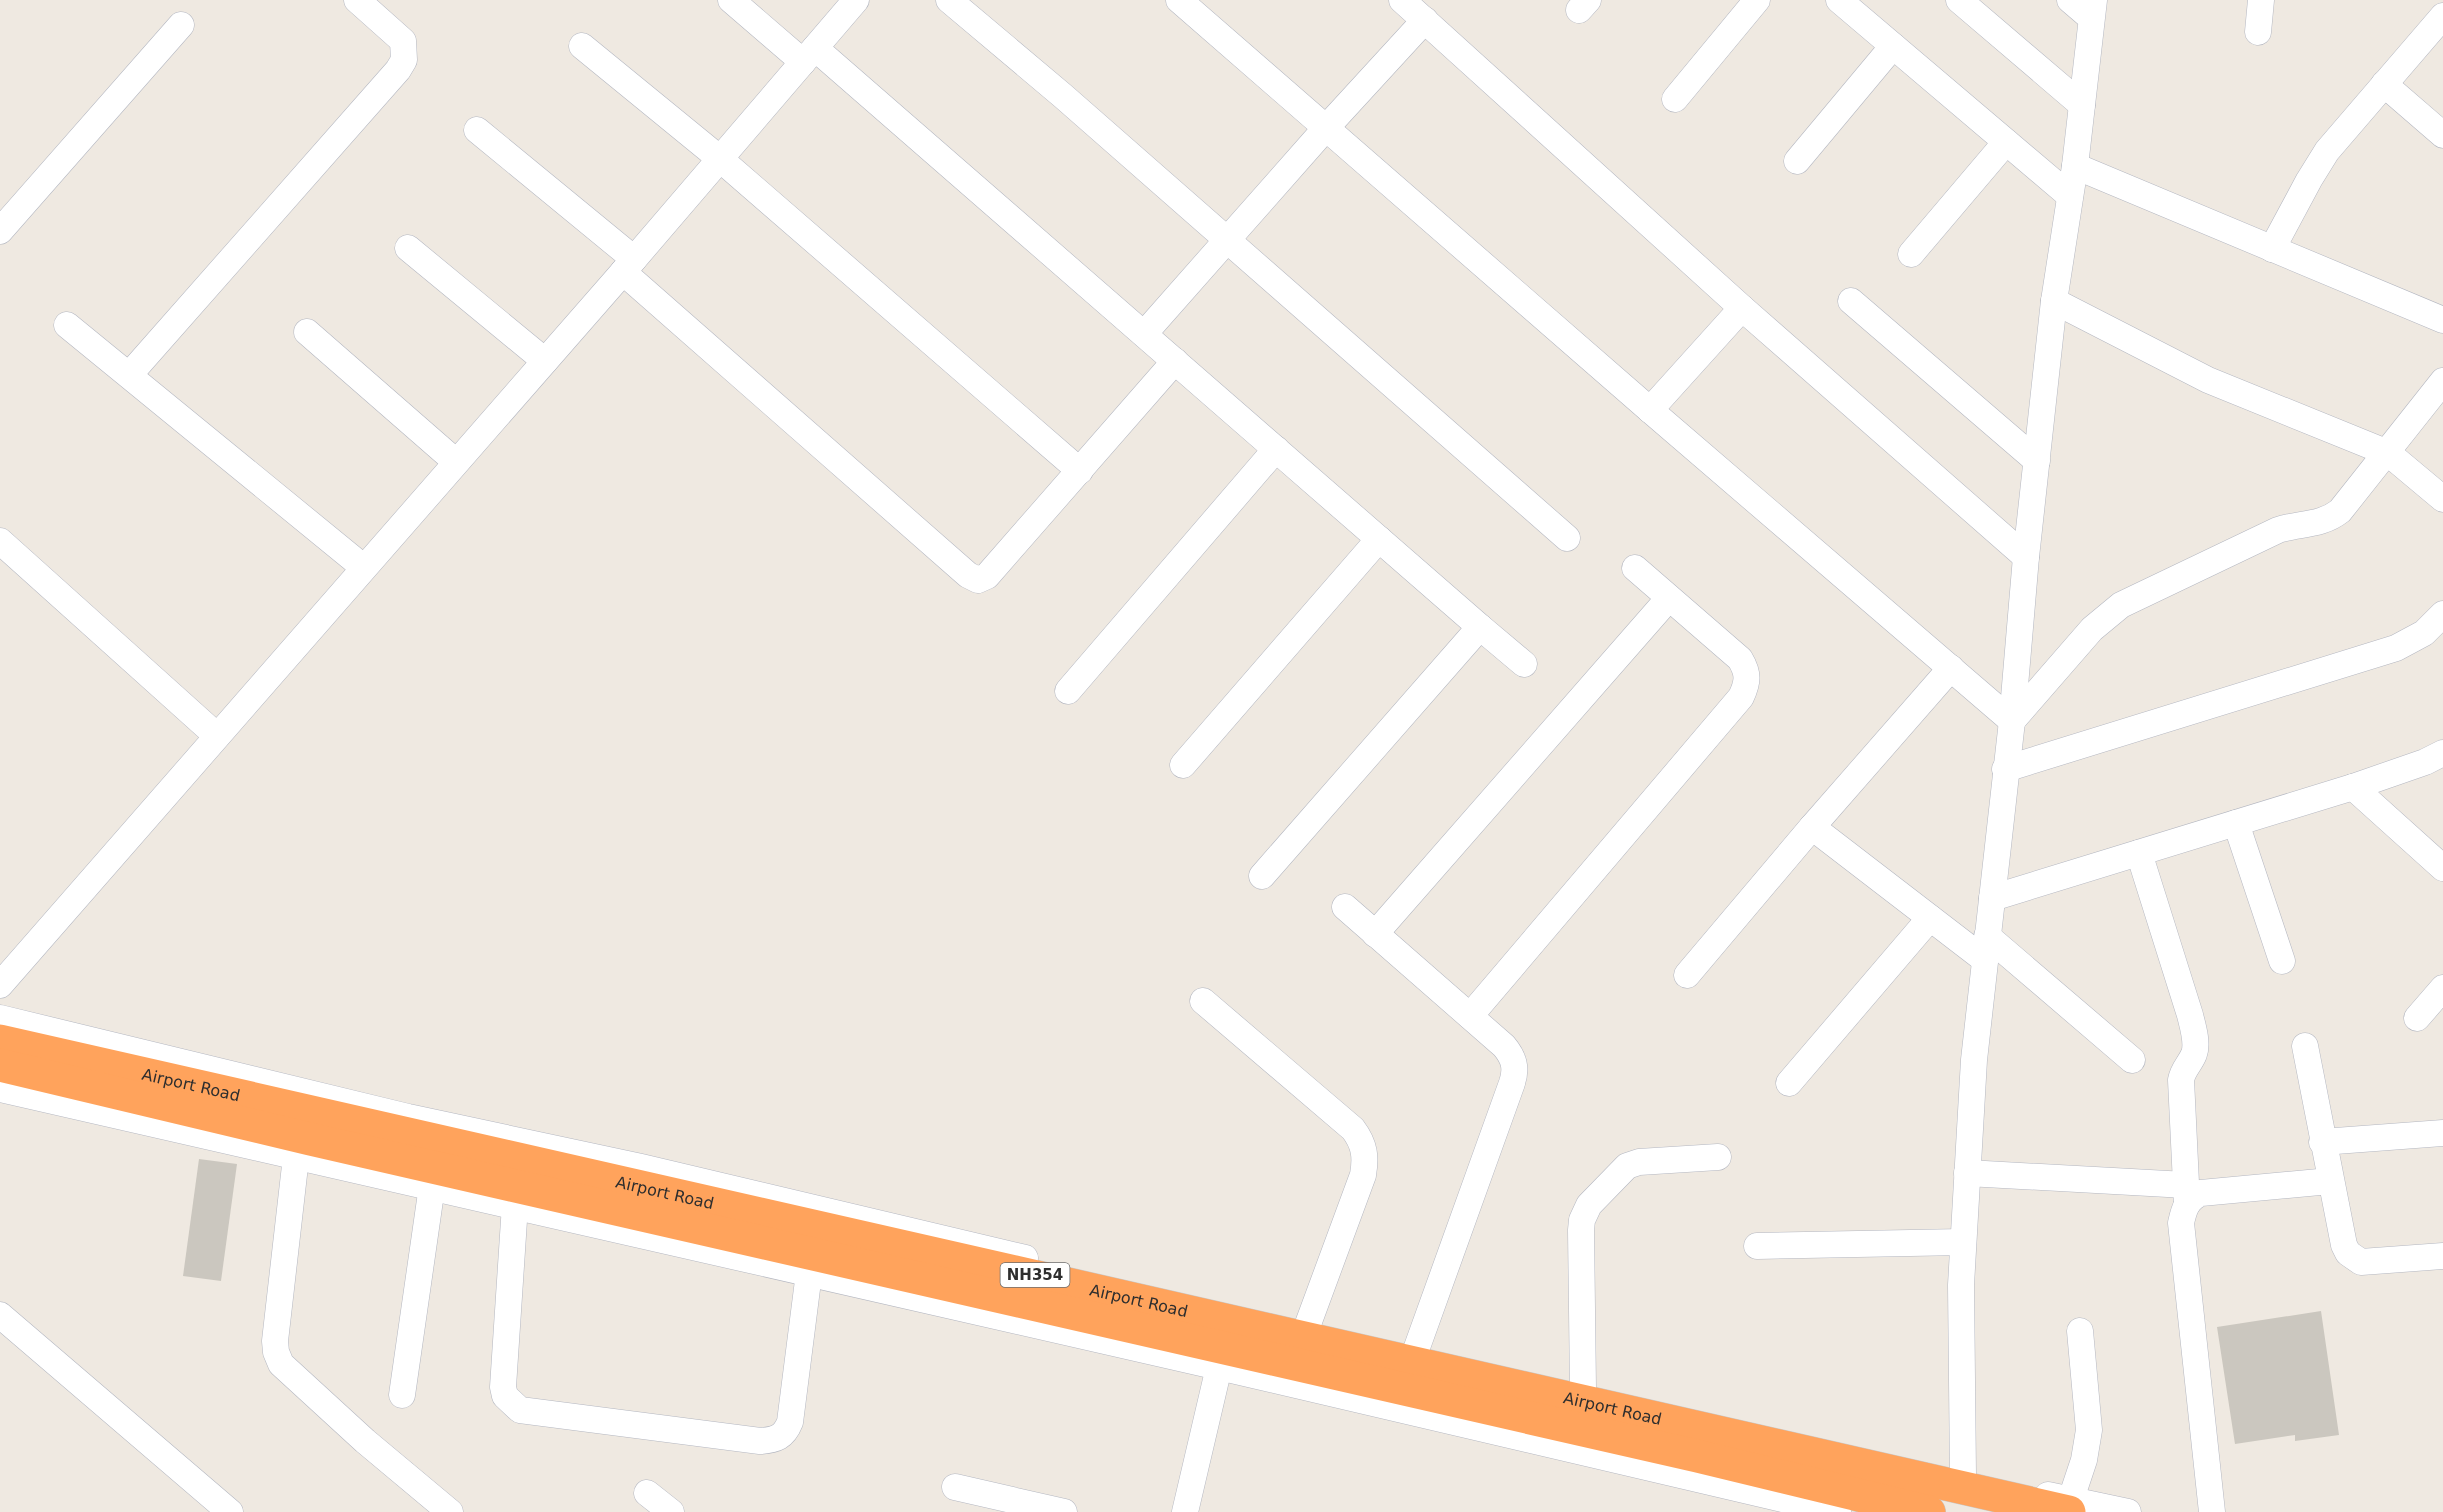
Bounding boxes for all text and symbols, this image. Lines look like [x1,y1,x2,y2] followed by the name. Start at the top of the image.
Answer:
[140,1064,242,1105] street label: Airport Road
[614,1172,716,1213] street label: Airport Road
[1000,1263,1070,1287] road number: NH354
[1088,1280,1190,1321] street label: Airport Road
[1562,1388,1664,1429] street label: Airport Road

